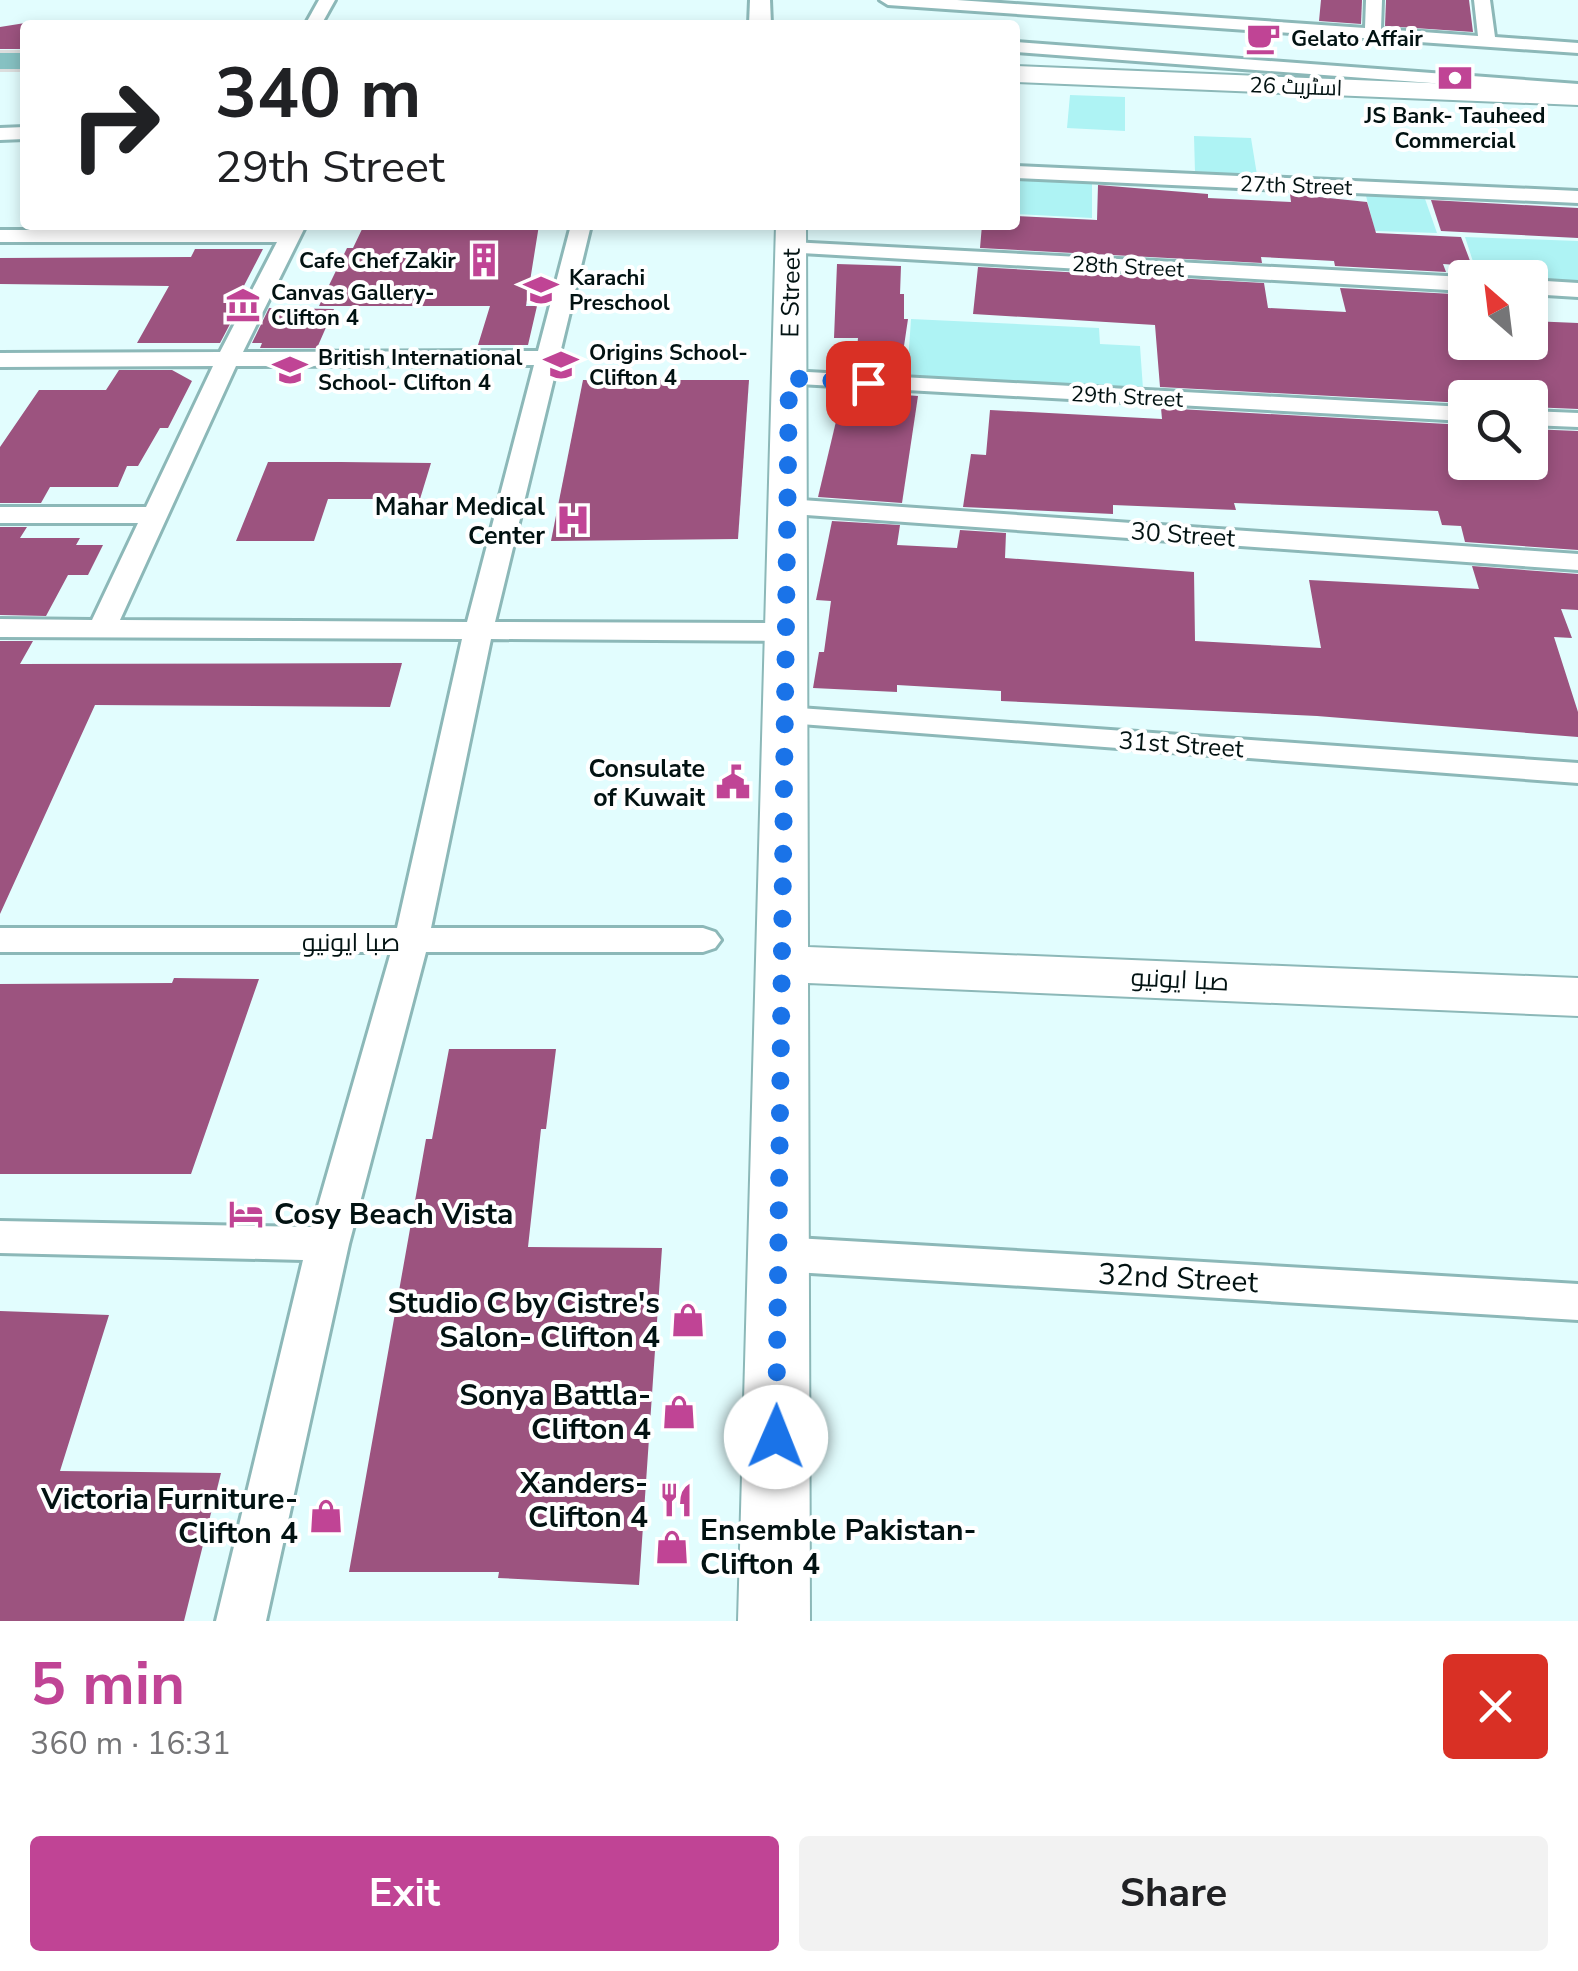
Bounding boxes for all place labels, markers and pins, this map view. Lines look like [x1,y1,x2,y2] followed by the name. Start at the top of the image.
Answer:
[1244,19,1282,57] cafe icon: Gelato Affair
[1291,24,1423,54] place label: Gelato Affair
[1436,59,1474,97] bank icon: JS Bank- Tauheed Commercial
[1364,101,1545,156] place label: JS Bank- Tauheed Commercial
[465,241,503,279] building icon: Cafe Chef Zakir
[299,246,456,276] place label: Cafe Chef Zakir
[569,263,670,318] place label: Karachi Preschool
[522,271,560,309] school or university icon: Karachi Preschool
[271,278,435,333] place label: Canvas Gallery- Clifton 4
[224,286,262,324] museum icon: Canvas Gallery- Clifton 4
[589,338,748,393] place label: Origins School- Clifton 4
[826,341,911,426] pin
[318,343,522,398] place label: British International School- Clifton 4
[542,346,580,384] school or university icon: Origins School- Clifton 4
[271,351,309,389] school or university icon: British International School- Clifton 4
[375,490,545,553] place label: Mahar Medical Center
[554,501,592,539] hospital icon: Mahar Medical Center
[589,752,705,815] place label: Consulate of Kuwait
[714,763,752,801] public building icon: Consulate of Kuwait
[274,1194,513,1235] place label: Cosy Beach Vista
[227,1195,265,1233] hotel icon: Cosy Beach Vista
[388,1283,660,1358] place label: Studio C by Cistre's Salon- Clifton 4
[669,1301,707,1339] shop icon: Studio C by Cistre's Salon- Clifton 4
[459,1375,651,1450] place label: Sonya Battla- Clifton 4
[660,1393,698,1431] shop icon: Sonya Battla- Clifton 4
[519,1463,648,1538] place label: Xanders- Clifton 4
[40,1479,298,1554] place label: Victoria Furniture- Clifton 4
[657,1481,695,1519] restaurant icon: Xanders- Clifton 4
[307,1497,345,1535] shop icon: Victoria Furniture- Clifton 4
[700,1510,976,1585] place label: Ensemble Pakistan- Clifton 4
[653,1528,691,1566] shop icon: Ensemble Pakistan- Clifton 4

